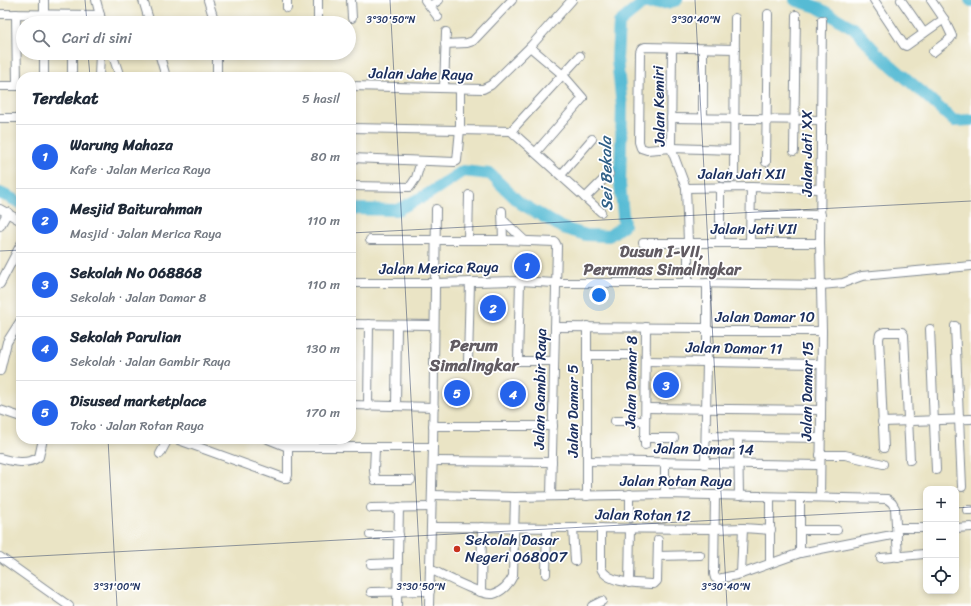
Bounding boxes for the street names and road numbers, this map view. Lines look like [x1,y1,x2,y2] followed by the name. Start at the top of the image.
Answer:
[368,60,474,88] street label: Jalan Jahe Raya
[645,65,673,148] street label: Jalan Kemiri
[794,110,820,197] street label: Jalan Jati XX
[697,161,786,187] street label: Jalan Jati XII
[710,216,798,242] street label: Jalan Jati VII
[378,254,499,282] street label: Jalan Merica Raya
[714,304,815,330] street label: Jalan Damar 10
[526,328,554,451] street label: Jalan Gambir Raya
[684,334,783,362] street label: Jalan Damar 11
[617,335,645,430] street label: Jalan Damar 8
[793,341,821,442] street label: Jalan Damar 15
[560,364,586,459] street label: Jalan Damar 5
[653,435,754,463] street label: Jalan Damar 14
[619,468,733,494] street label: Jalan Rotan Raya
[594,501,691,529] street label: Jalan Rotan 12

